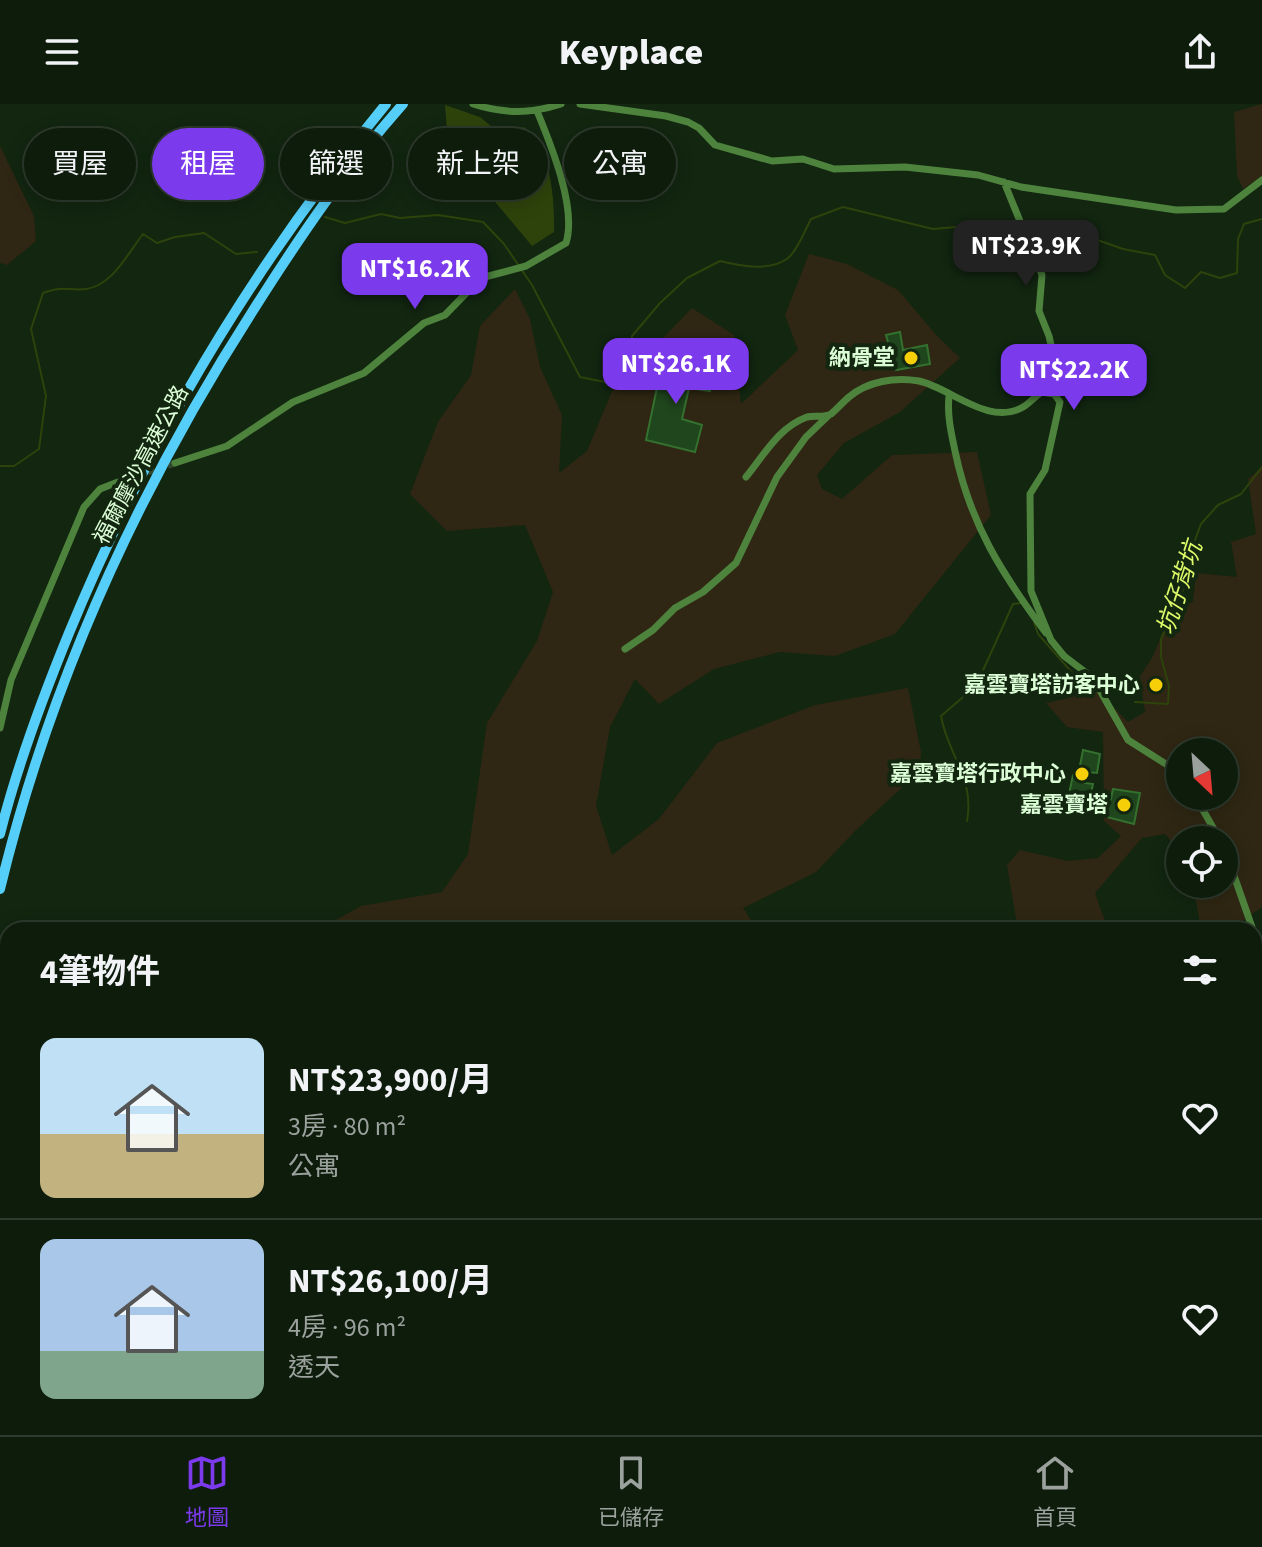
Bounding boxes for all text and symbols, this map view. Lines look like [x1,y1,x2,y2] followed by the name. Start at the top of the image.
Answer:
[559,27,703,78] text: Keyplace
[40,30,84,74] icon: menu
[1178,30,1222,74] icon: share
[24,128,136,200] chip: 買屋
[152,128,264,200] chip: 租屋
[280,128,392,200] chip: 篩選
[408,128,548,200] chip: 新上架
[564,128,676,200] chip: 公寓
[943,220,1109,288] pin: NT$23.9K
[971,227,1081,264] text: NT$23.9K
[332,243,498,311] pin: NT$16.2K
[360,250,470,287] text: NT$16.2K
[593,338,759,406] pin: NT$26.1K
[829,342,895,374] place label: 納骨堂
[991,344,1157,412] pin: NT$22.2K
[621,345,731,382] text: NT$26.1K
[902,349,920,367] marker: 納骨堂
[1019,351,1129,388] text: NT$22.2K
[86,380,196,550] street label: 福爾摩沙高速公路
[1149,534,1212,639] water label: 坑仔背坑
[964,669,1140,701] place label: 嘉雲寶塔訪客中心
[1147,676,1165,694] marker: 嘉雲寶塔訪客中心
[1166,738,1238,810] north arrow
[1166,738,1238,898] map controls
[890,758,1066,790] place label: 嘉雲寶塔行政中心
[1073,765,1091,783] marker: 嘉雲寶塔行政中心
[1020,789,1108,821] place label: 嘉雲寶塔
[1115,796,1133,814] marker: 嘉雲寶塔
[1166,826,1238,898] button: locate
[40,948,160,997] text: 4筆物件
[1178,948,1222,992] icon: filters
[288,1056,493,1105] text: NT$23,900/月
[104,1070,200,1166] icon: home
[1178,1096,1222,1140] icon: heart
[288,1108,406,1145] text: 3房 · 80 m²
[288,1148,340,1185] text: 公寓
[288,1257,493,1306] text: NT$26,100/月
[104,1271,200,1367] icon: home
[1178,1297,1222,1341] icon: heart
[288,1309,406,1346] text: 4房 · 96 m²
[288,1349,340,1386] text: 透天
[185,1451,229,1534] tab: 地圖
[598,1451,664,1534] tab: 已儲存
[1033,1451,1077,1534] tab: 首頁

